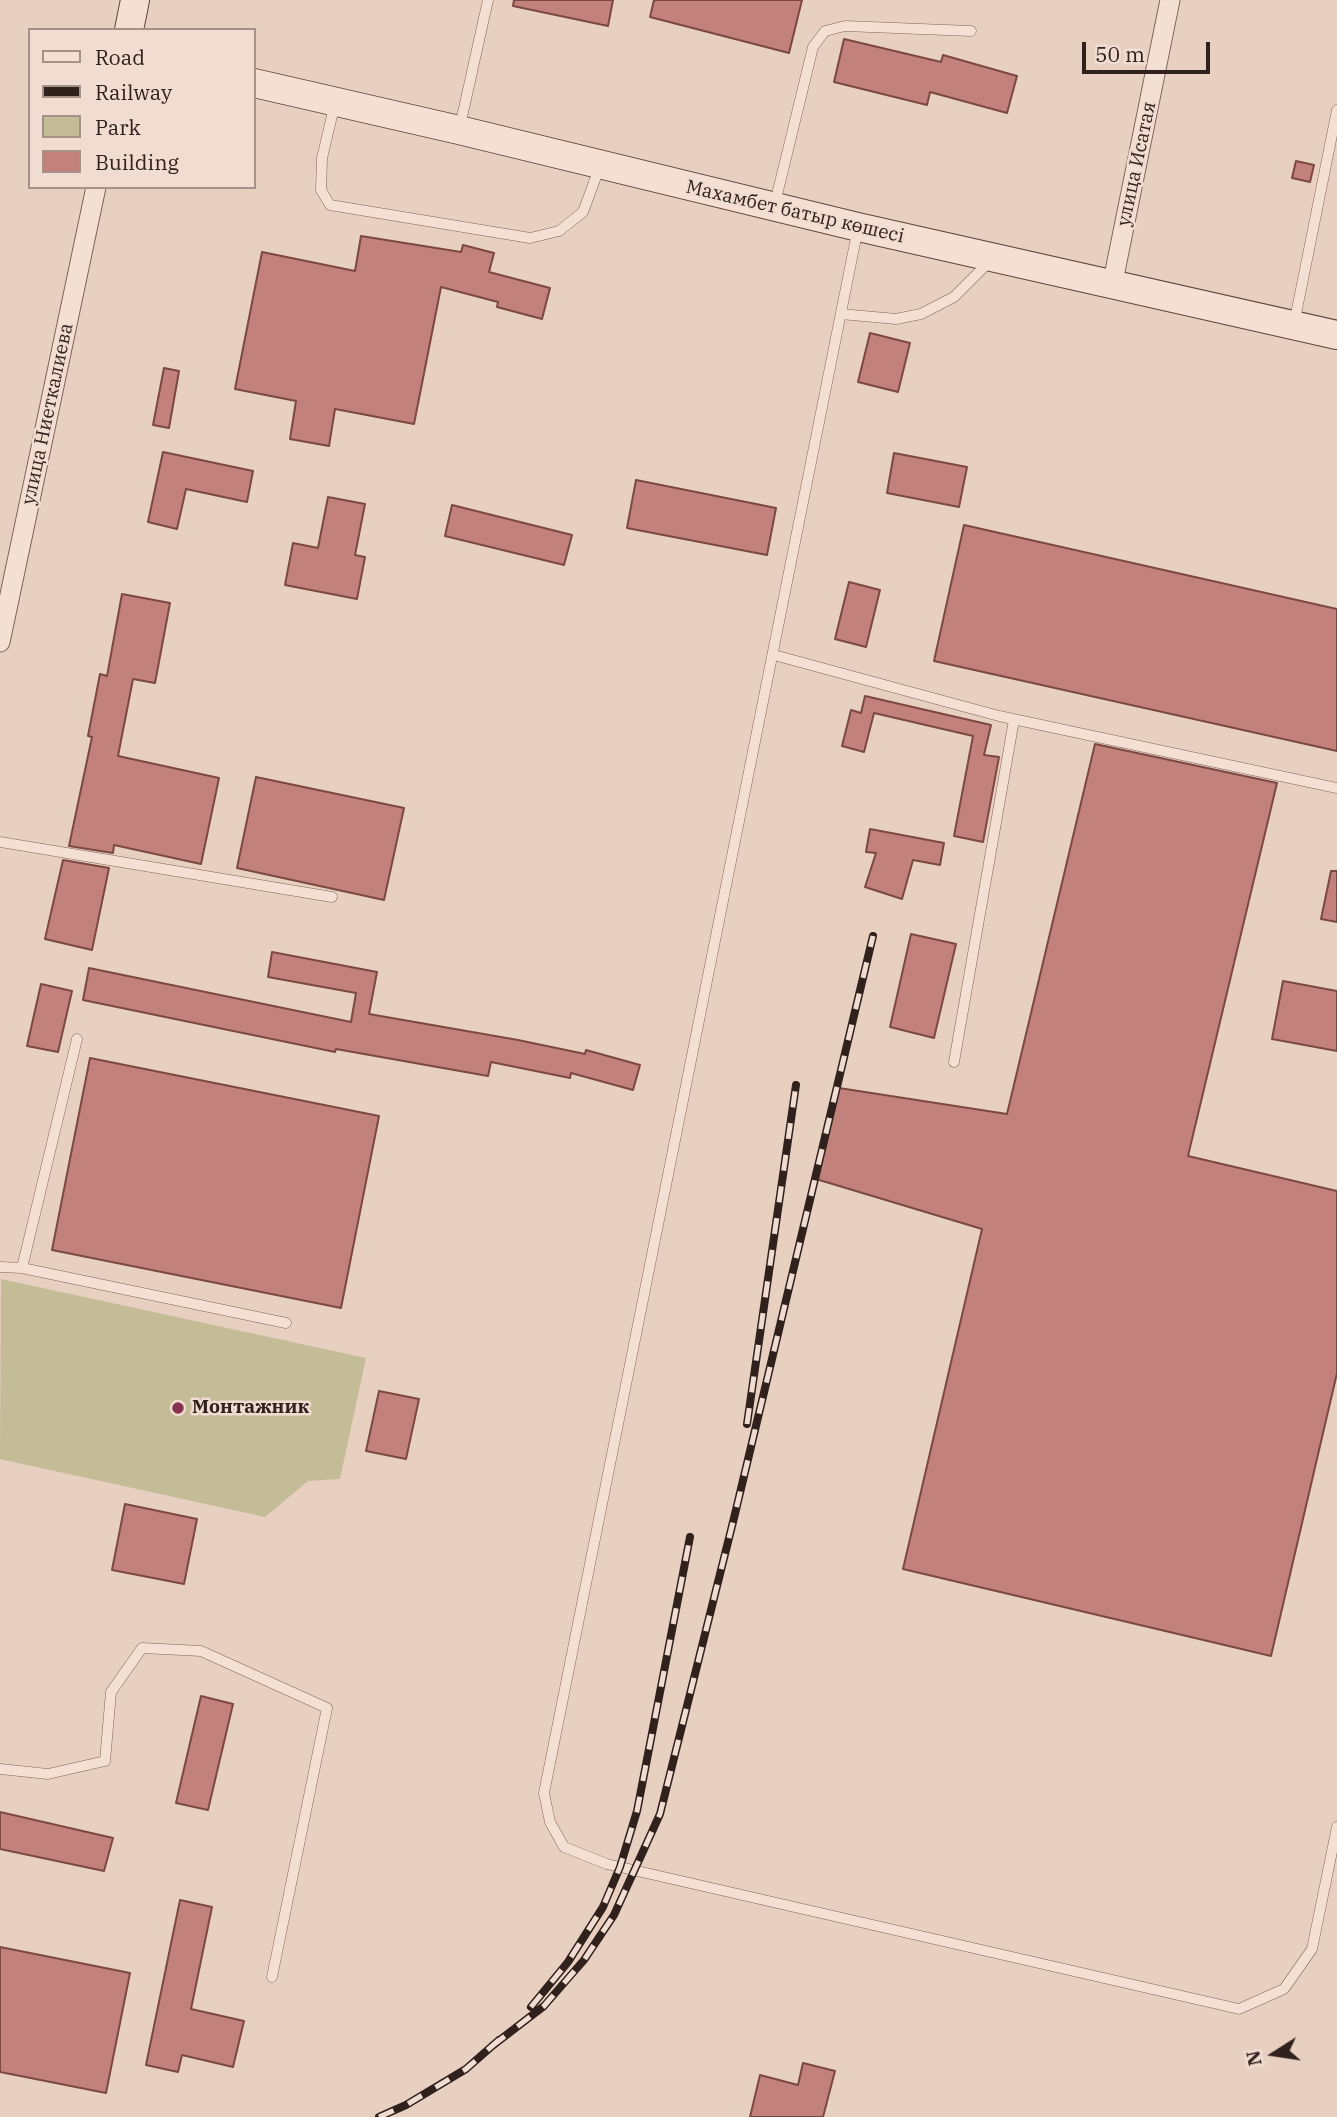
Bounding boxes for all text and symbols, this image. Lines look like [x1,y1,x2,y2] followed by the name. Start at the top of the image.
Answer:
[28,28,256,189] legend
[1085,28,1213,72] scale bar
[1095,40,1145,68] text: 50 m
[95,43,145,71] text: Road
[95,78,172,106] text: Railway
[1113,100,1161,228] street label: улица Исатая
[95,113,141,141] text: Park
[95,148,179,176] text: Building
[684,176,906,248] street label: Махамбет батыр көшесі
[18,321,78,507] street label: улица Ниеткалиева
[192,1397,309,1419] place label: Монтажник
[170,1400,186,1416] marker: Монтажник
[1239,2019,1309,2089] north arrow
[1240,2049,1267,2068] text: N

